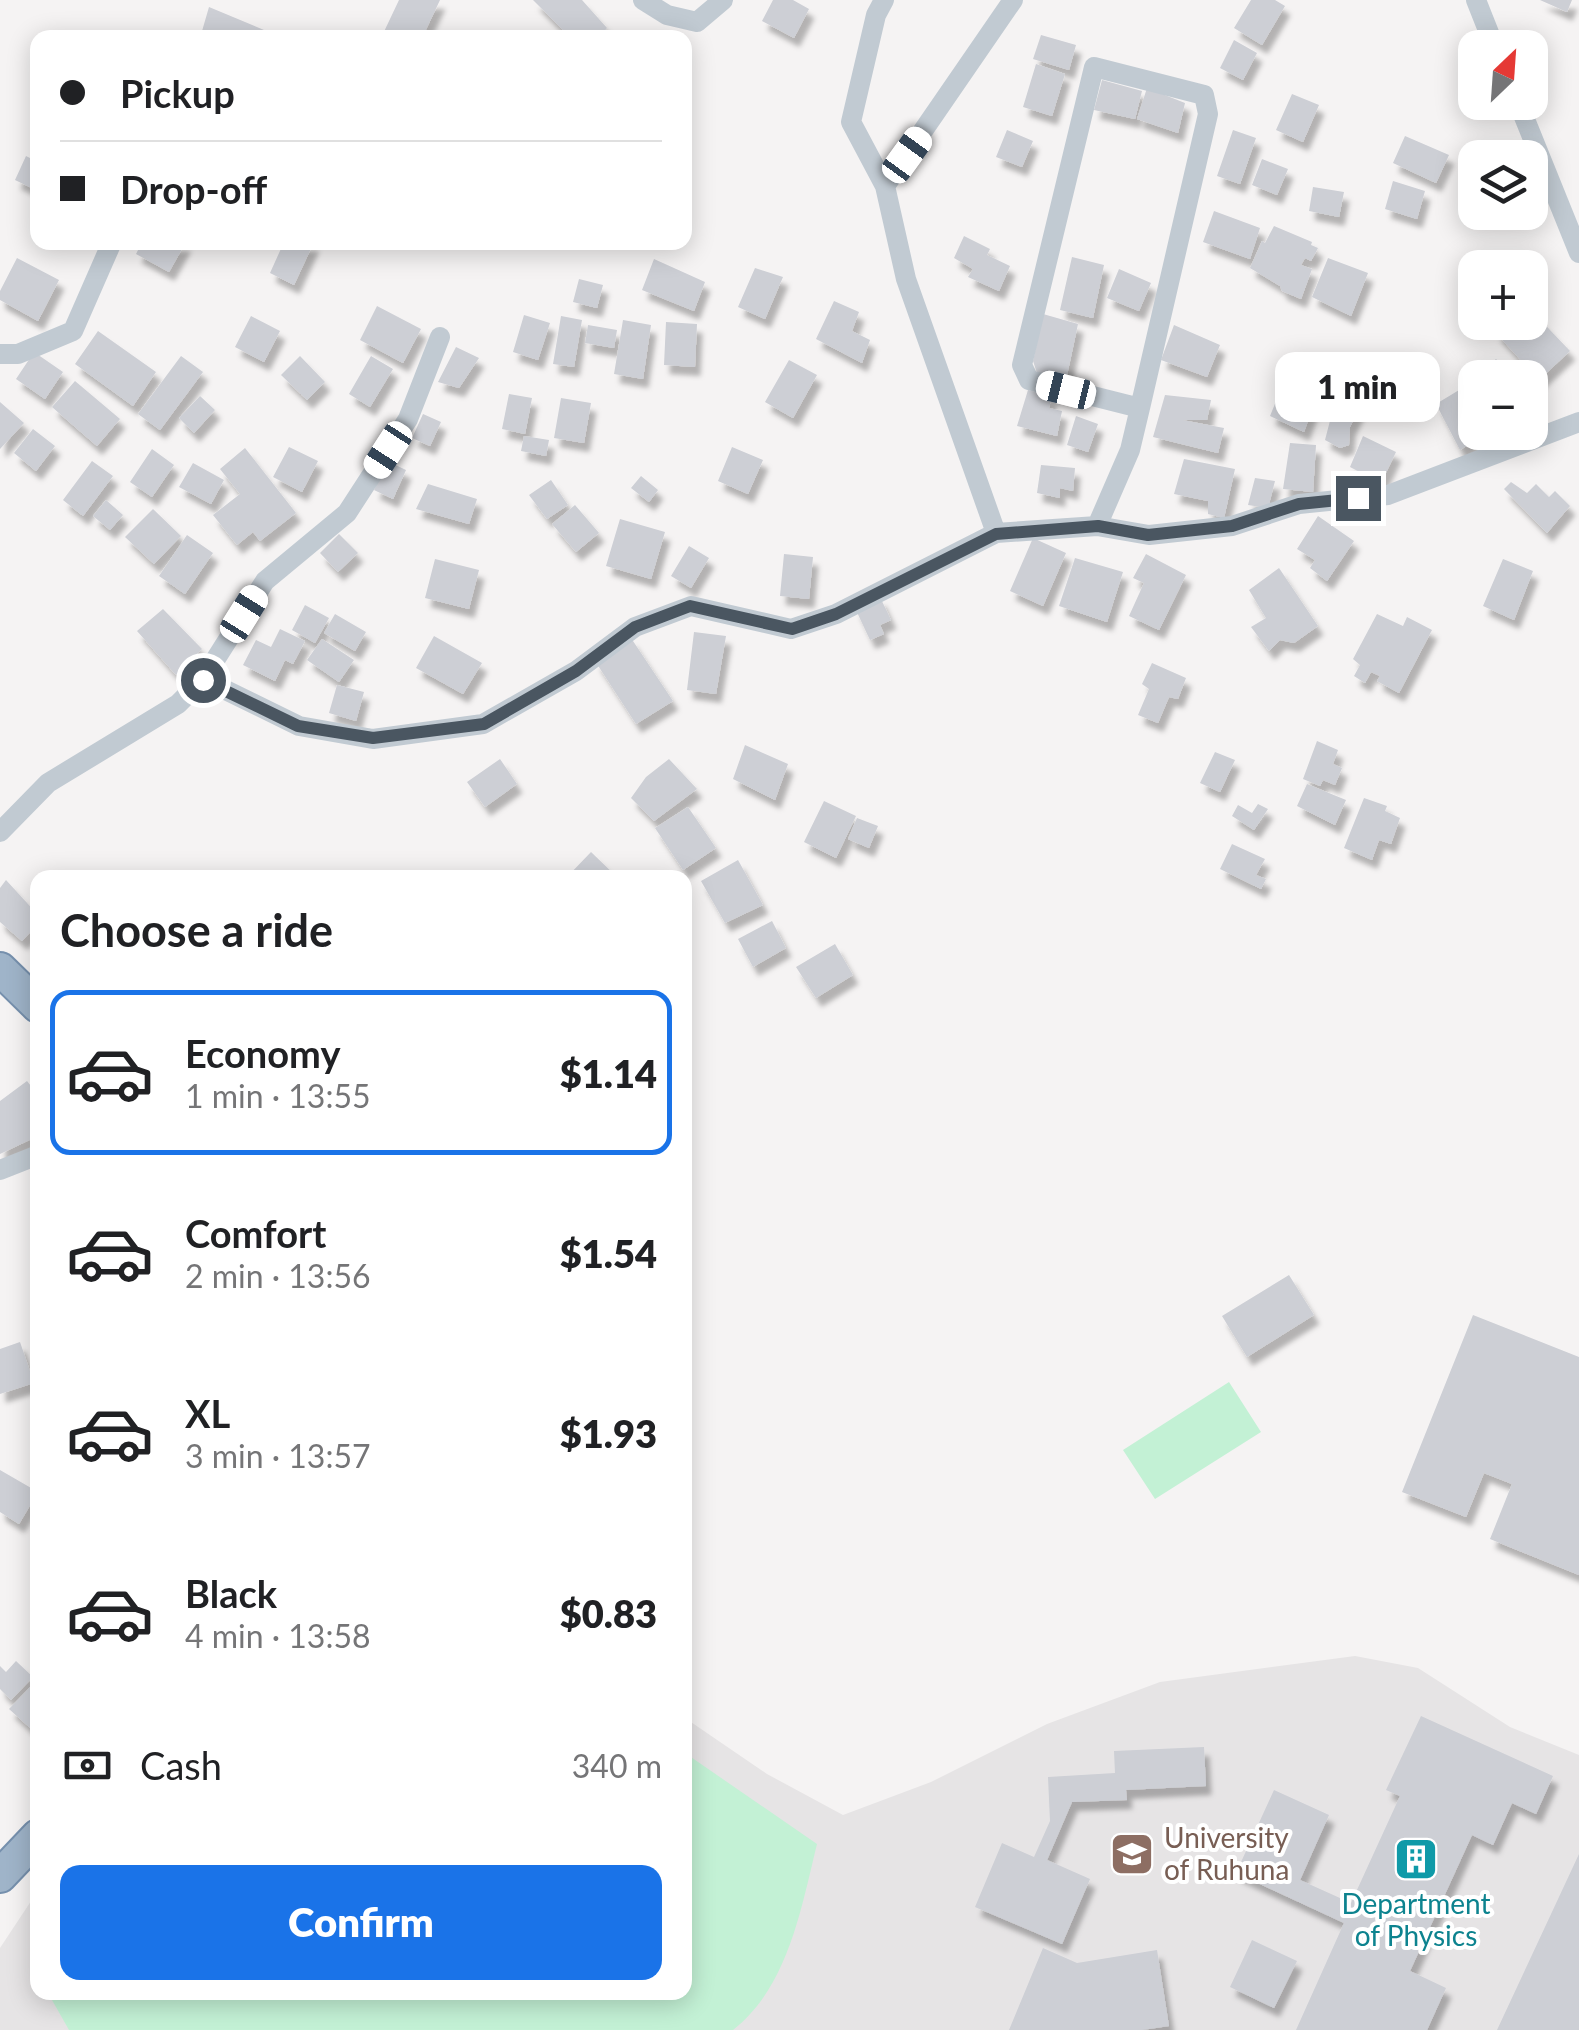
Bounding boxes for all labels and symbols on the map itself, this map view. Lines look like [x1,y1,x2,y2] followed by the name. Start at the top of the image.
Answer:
[1458,30,1548,120] north arrow
[877,122,937,188] car
[1276,353,1440,423] callout: 1 min
[1033,368,1099,412] car
[359,417,417,483] car
[1336,476,1381,521] route end
[215,581,273,647] car
[181,658,226,703] route start
[1164,1820,1289,1886] place label: University of Ruhuna
[1109,1831,1155,1877] school or university icon: University of Ruhuna
[1393,1836,1439,1882] building icon: Department of Physics
[1341,1886,1491,1952] place label: Department of Physics

